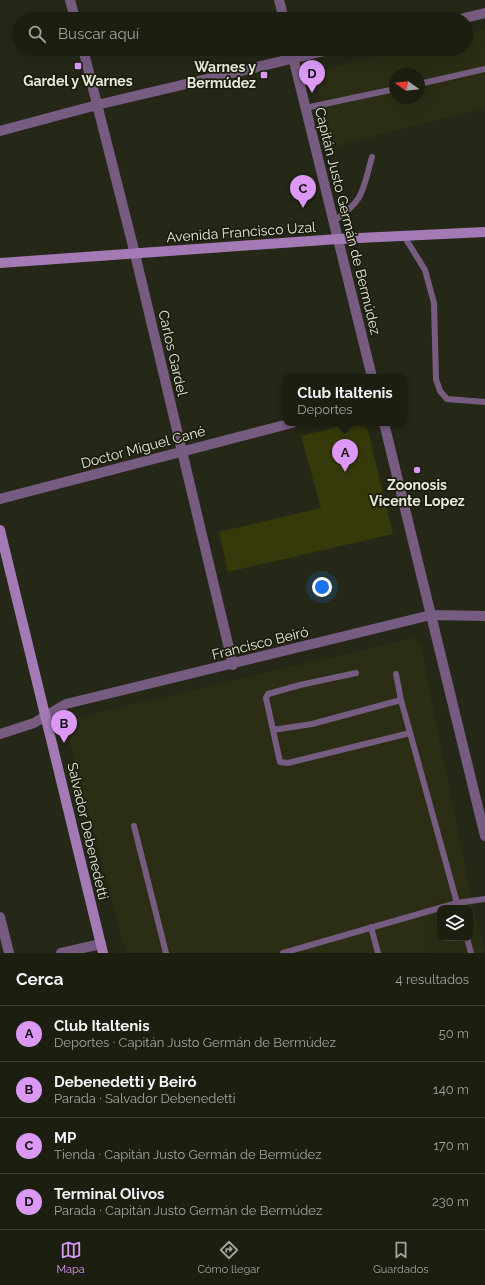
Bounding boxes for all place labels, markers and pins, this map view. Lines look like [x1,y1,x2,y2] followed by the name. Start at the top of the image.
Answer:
[187,59,256,91] place label: Warnes y Bermúdez
[299,60,325,93] pin: D
[73,61,83,71] marker: Gardel y Warnes
[259,70,269,80] marker: Warnes y Bermúdez
[23,73,133,89] place label: Gardel y Warnes
[290,175,316,208] pin: C
[332,439,358,472] pin: A
[412,465,422,475] marker: Zoonosis Vicente Lopez
[369,477,465,509] place label: Zoonosis Vicente Lopez
[51,710,77,743] pin: B

